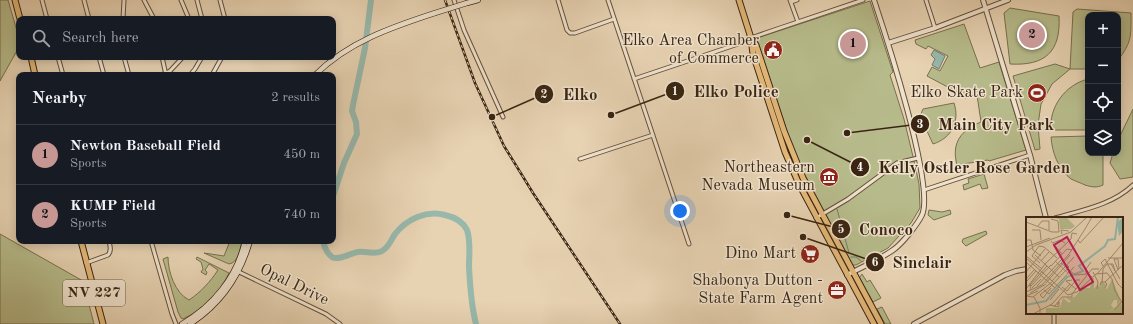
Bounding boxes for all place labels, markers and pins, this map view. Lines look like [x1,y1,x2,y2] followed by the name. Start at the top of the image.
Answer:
[1019,20,1045,50] pin: 2
[840,29,866,59] pin: 1
[622,33,759,67] place label: Elko Area Chamber of Commerce
[762,39,784,61] public building icon: Elko Area Chamber of Commerce
[665,77,787,106] callout: Elko Police
[534,79,605,108] callout: Elko
[1026,82,1048,104] sports icon: Elko Skate Park
[910,85,1023,101] place label: Elko Skate Park
[910,109,1062,138] callout: Main City Park
[850,152,1079,181] callout: Kelly Ostler Rose Garden
[701,160,815,194] place label: Northeastern Nevada Museum
[818,166,840,188] museum icon: Northeastern Nevada Museum
[831,214,921,243] callout: Conoco
[799,243,821,265] supermarket icon: Dino Mart
[725,246,796,262] place label: Dino Mart
[865,248,960,277] callout: Sinclair
[692,273,823,307] place label: Shabonya Dutton - State Farm Agent
[826,279,848,301] office icon: Shabonya Dutton - State Farm Agent

